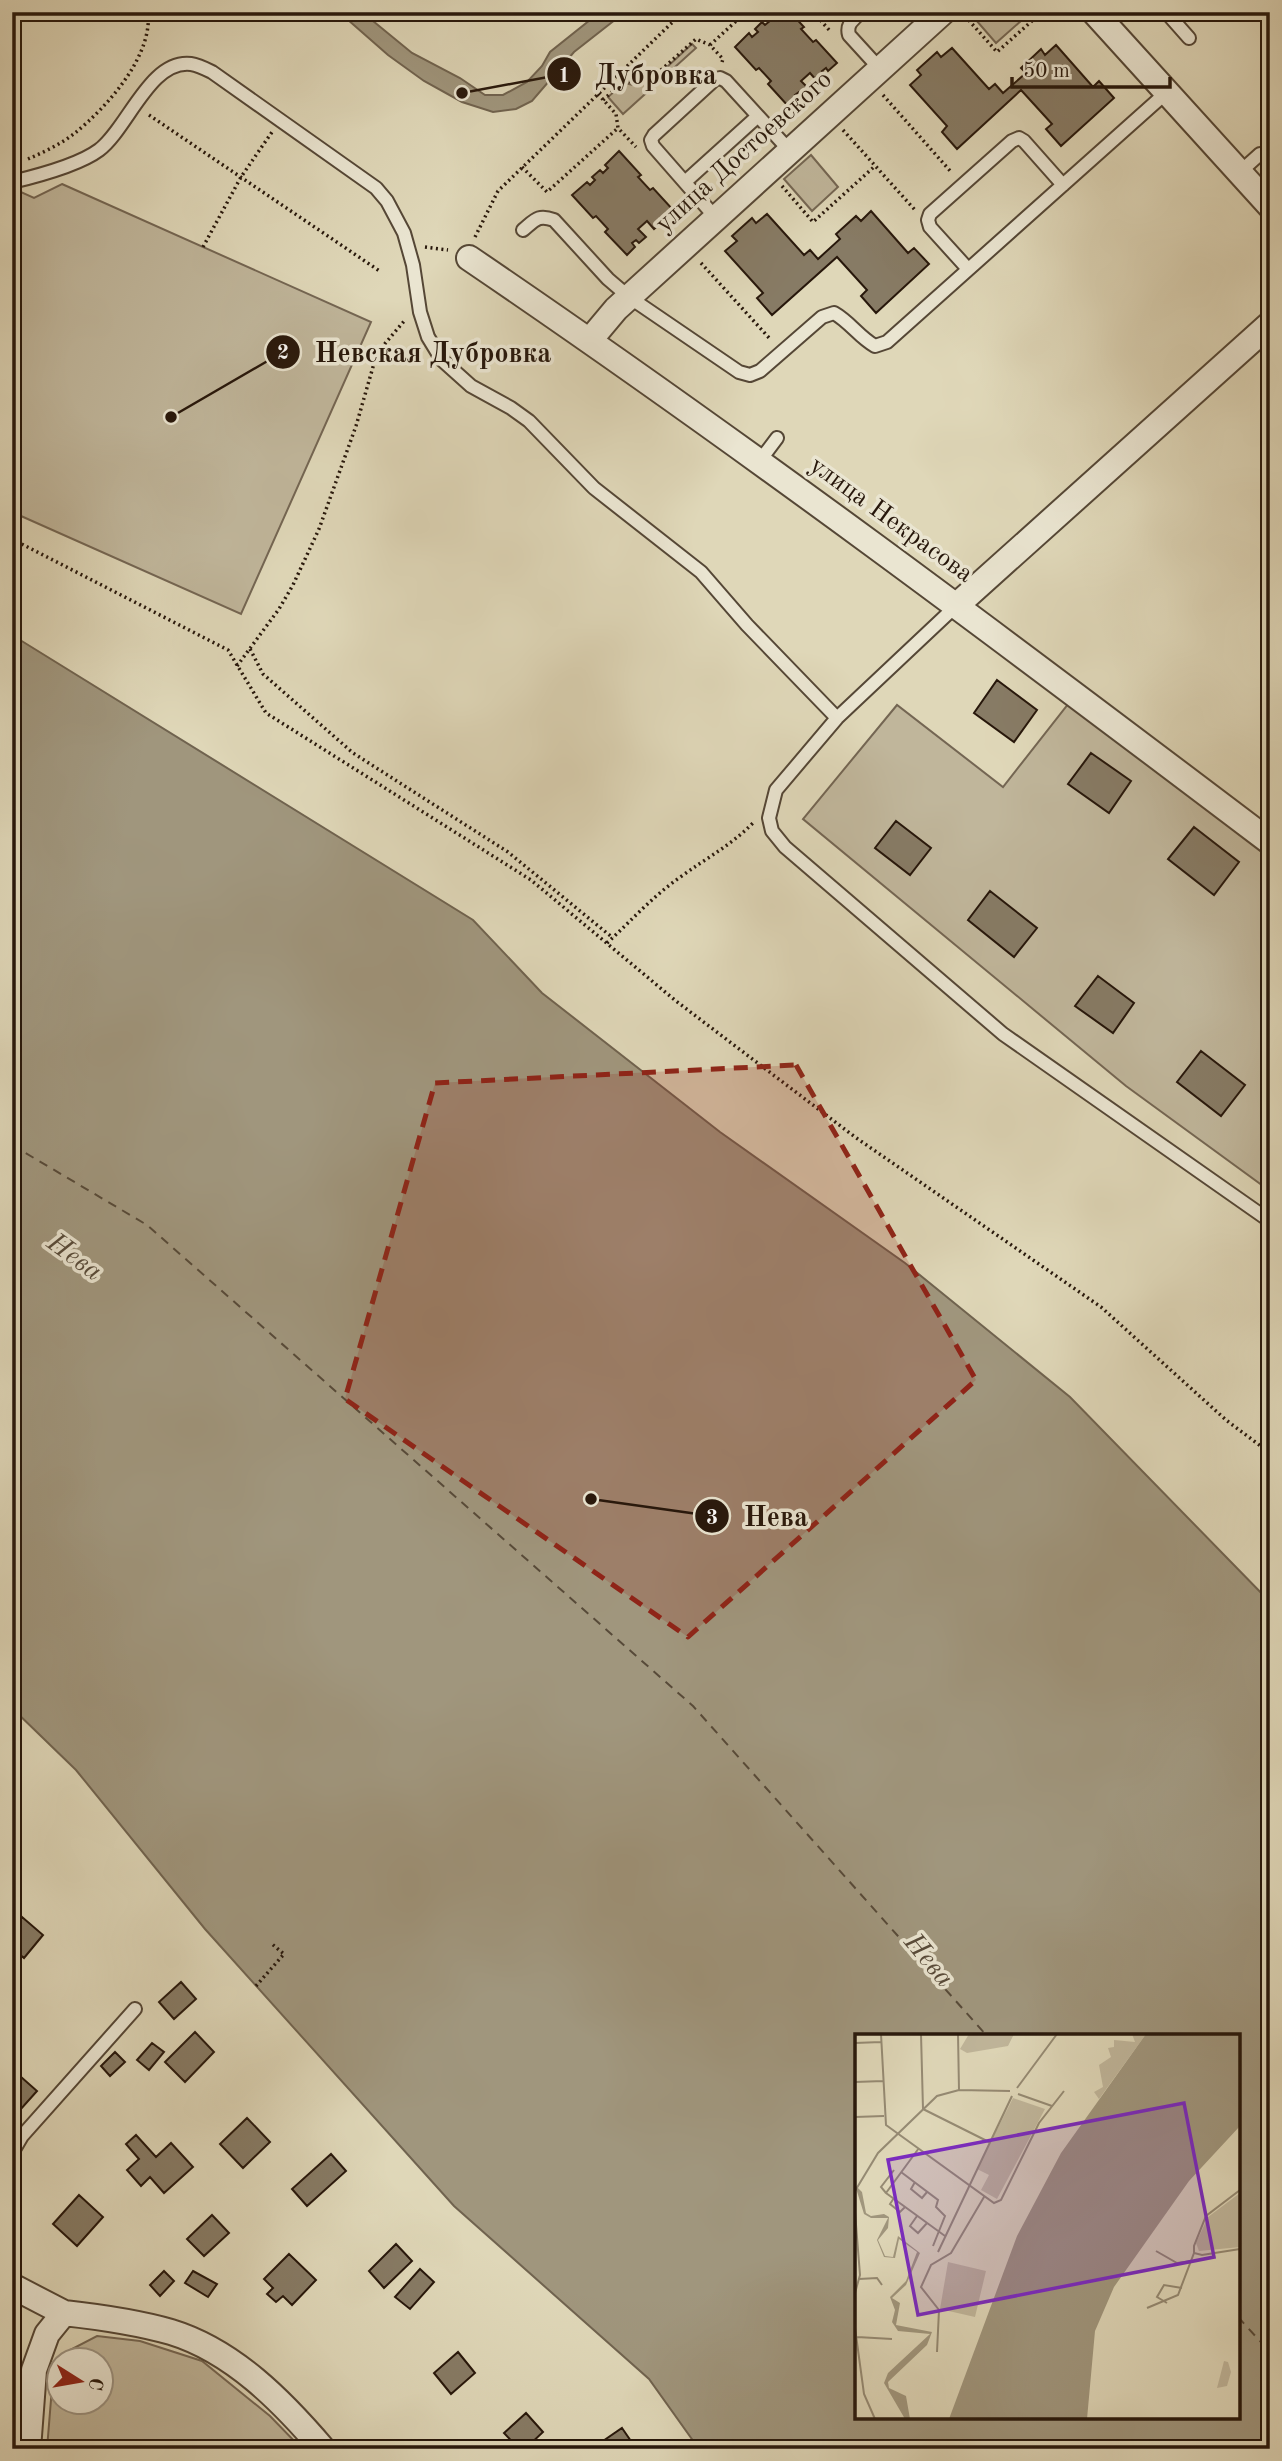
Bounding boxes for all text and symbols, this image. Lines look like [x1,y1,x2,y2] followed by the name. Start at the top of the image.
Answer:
[1012,46,1170,90] scale bar
[547,50,731,99] callout: Дубровка
[1023,61,1070,82] text: 50 m
[595,63,717,91] text: Дубровка
[558,66,570,87] text: 1
[651,66,837,238] street label: улица Достоевского
[265,327,565,376] callout: Невская Дубровка
[314,341,552,369] text: Невская Дубровка
[277,343,289,364] text: 2
[804,452,978,588] street label: улица Некрасова
[40,1228,107,1287] water label: Нева
[694,1492,822,1541] callout: Нева
[744,1505,808,1533] text: Нева
[706,1508,718,1529] text: 3
[897,1928,958,1993] water label: Нева
[855,2034,1240,2419] inset map
[46,2346,116,2416] north arrow
[84,2376,105,2392] text: С

